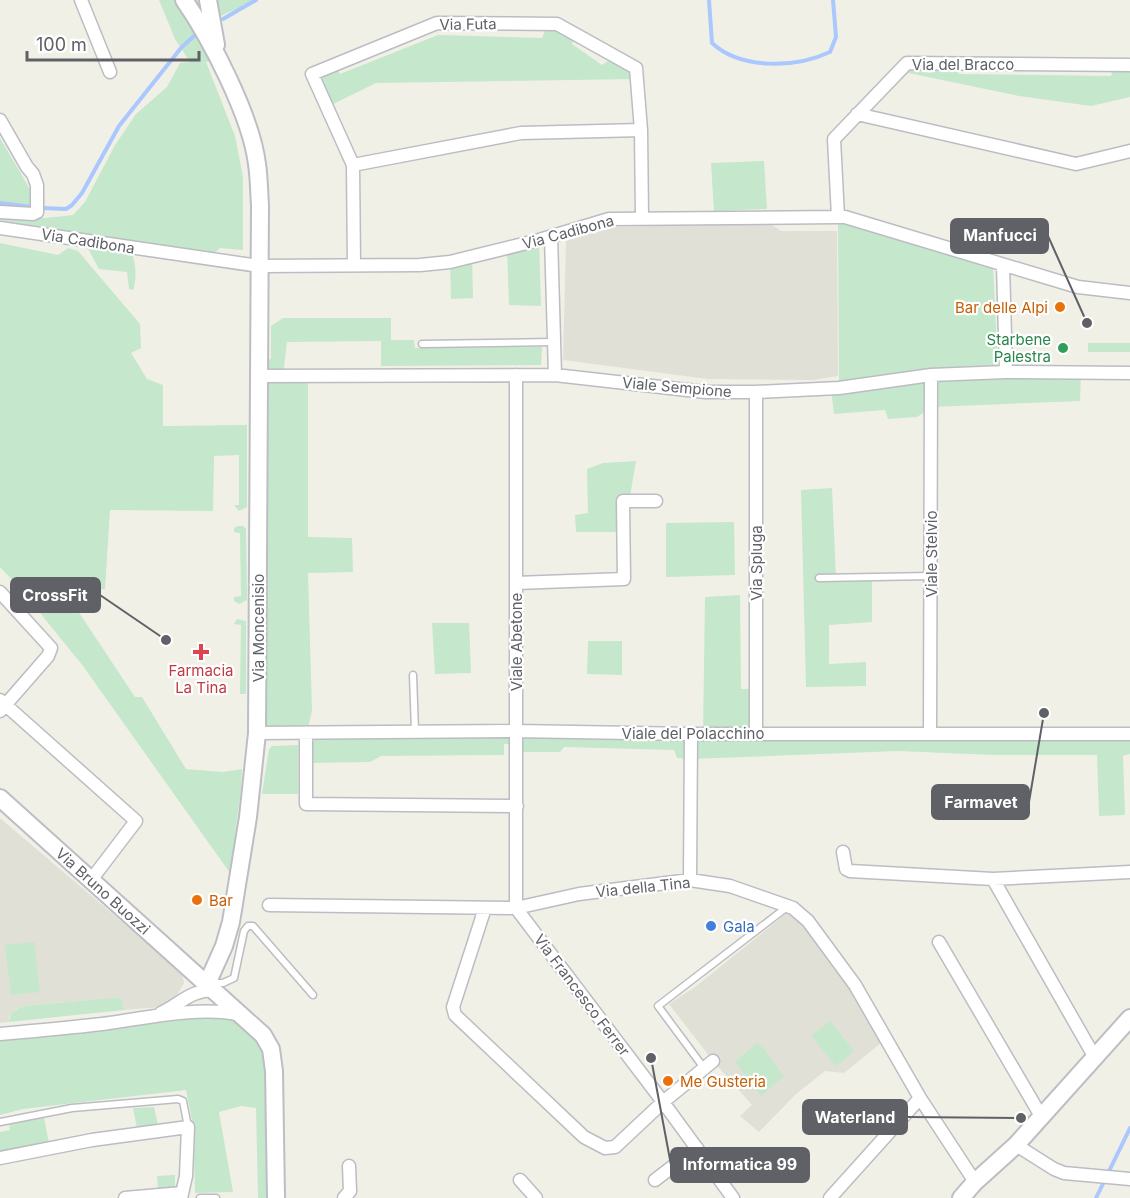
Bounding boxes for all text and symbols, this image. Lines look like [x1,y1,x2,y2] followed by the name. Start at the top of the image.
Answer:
[439,14,497,34] street label: Via Futa
[27,24,200,62] scale bar
[36,34,87,55] text: 100 m
[912,55,1014,74] street label: Via del Bracco
[520,211,616,253] street label: Via Cadibona
[951,219,1048,253] callout: Manfucci
[40,224,136,258] street label: Via Cadibona
[963,225,1037,245] text: Manfucci
[955,298,1048,317] place label: Bar delle Alpi
[1053,300,1067,314] marker: Bar delle Alpi
[987,330,1051,366] place label: Starbene Palestra
[1056,341,1070,355] marker: Starbene Palestra
[621,373,733,401] street label: Viale Sempione
[922,511,941,597] street label: Viale Stelvio
[747,525,766,601] street label: Via Spluga
[249,574,268,682] street label: Via Moncenisio
[11,578,100,612] callout: CrossFit
[22,585,88,605] text: CrossFit
[507,593,526,691] street label: Viale Abetone
[194,645,208,659] marker: Farmacia La Tina
[169,661,233,697] place label: Farmacia La Tina
[622,724,764,743] street label: Viale del Polacchino
[932,785,1029,819] callout: Farmavet
[944,792,1018,812] text: Farmavet
[52,844,154,938] street label: Via Bruno Buozzi
[595,873,691,901] street label: Via della Tina
[209,891,233,910] place label: Bar
[190,893,204,907] marker: Bar
[723,917,755,936] place label: Gala
[704,919,718,933] marker: Gala
[530,930,634,1060] street label: Via Francesco Ferrer
[680,1072,766,1091] place label: Me Gusteria
[661,1074,675,1088] marker: Me Gusteria
[803,1100,907,1134] callout: Waterland
[815,1107,895,1127] text: Waterland
[671,1148,809,1182] callout: Informatica 99
[683,1154,797,1174] text: Informatica 99

